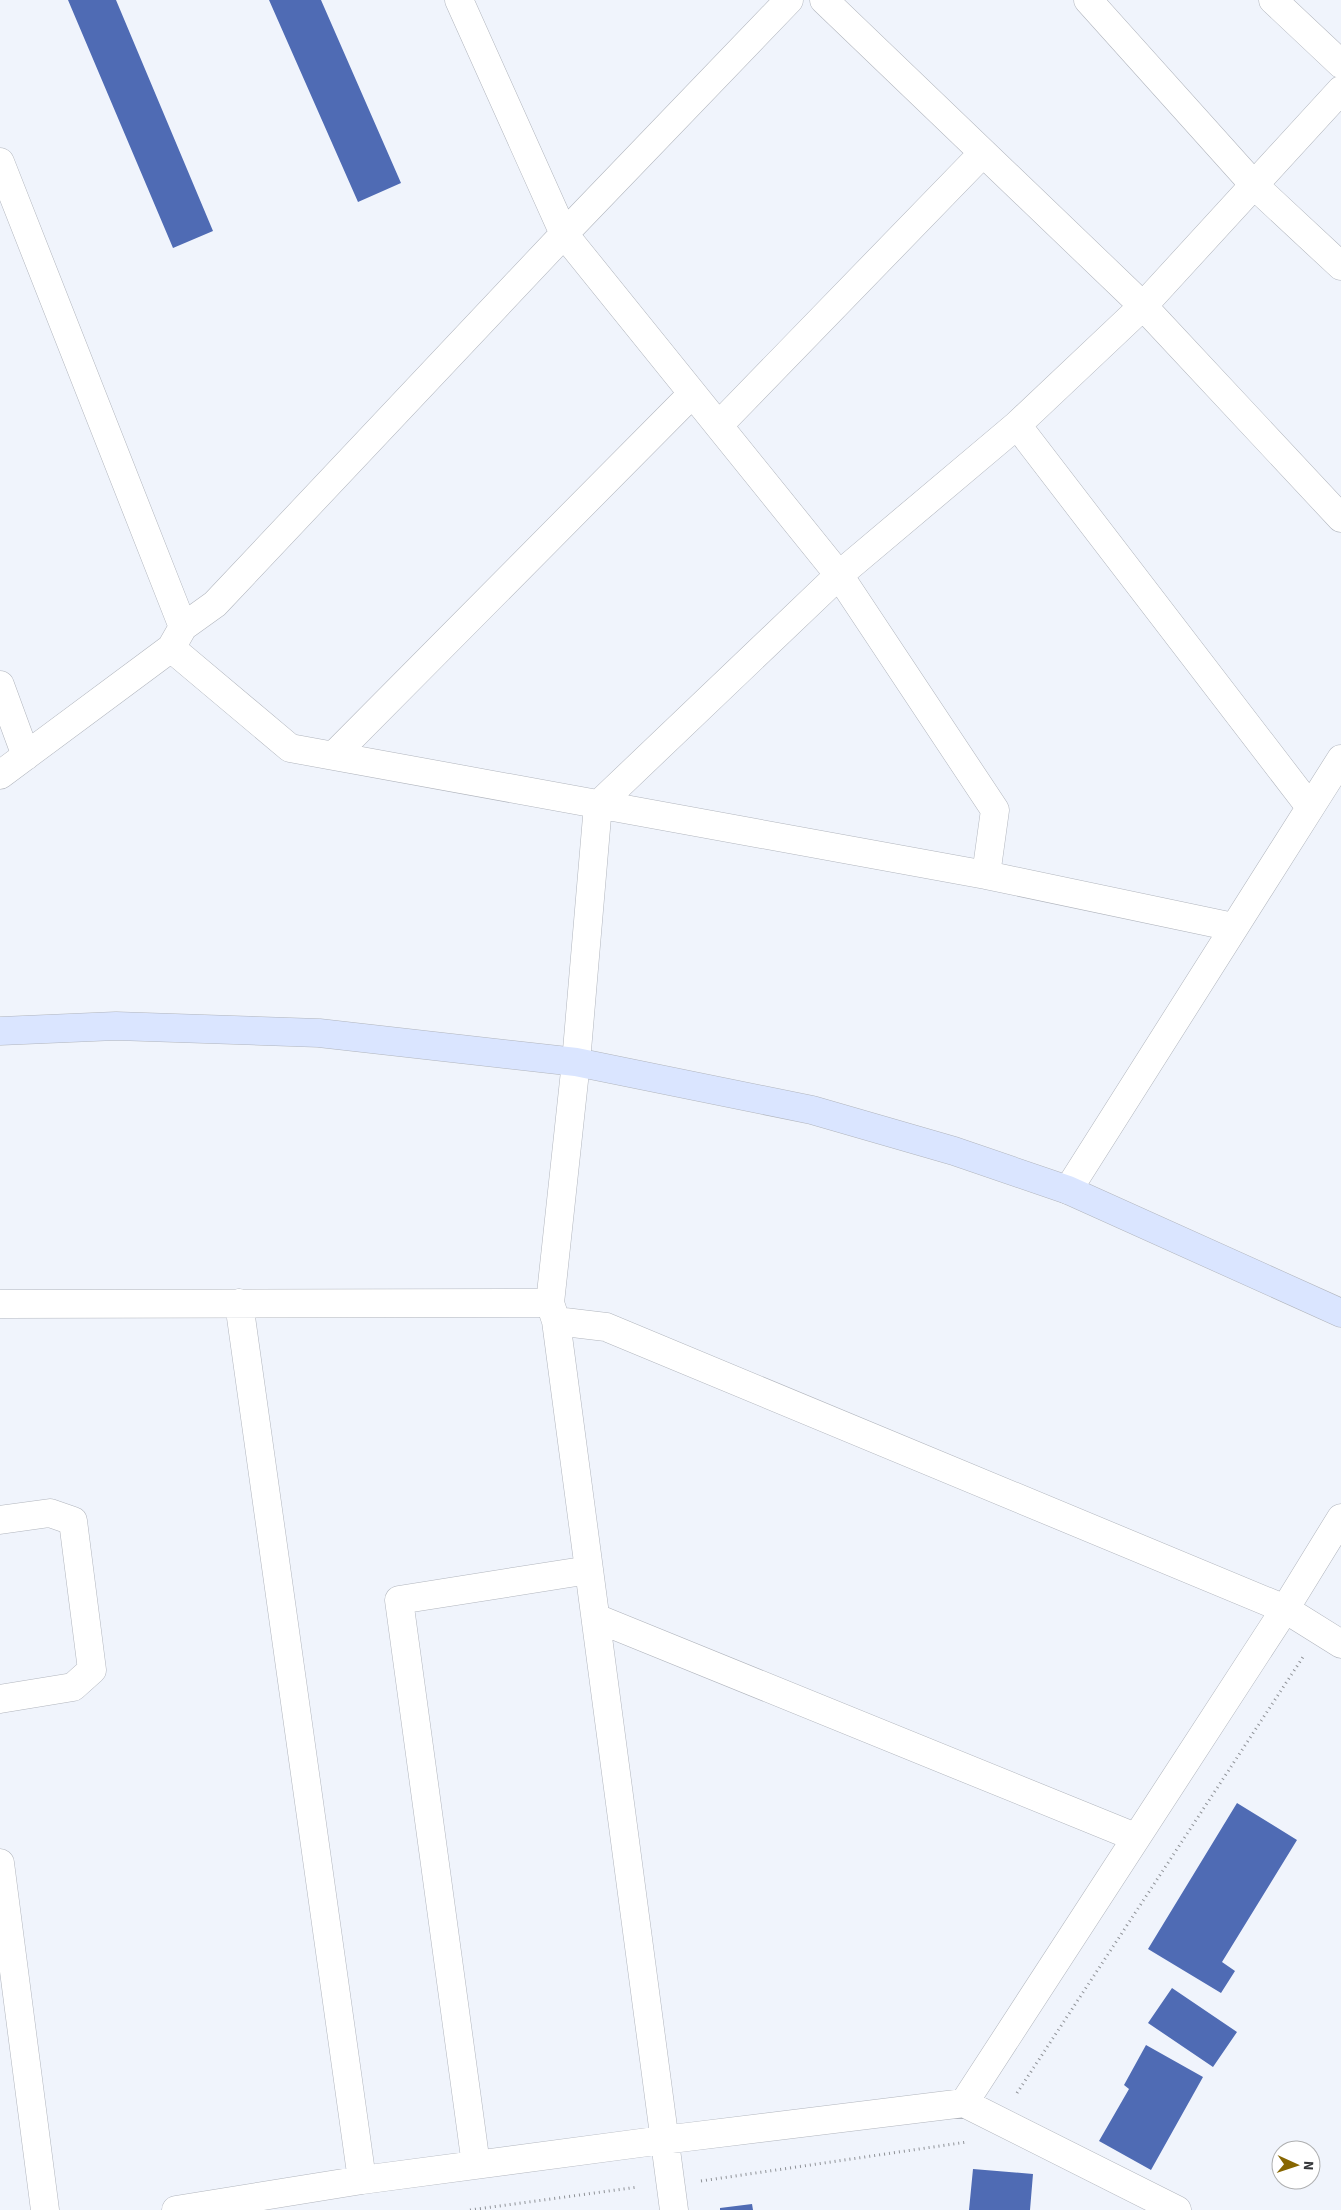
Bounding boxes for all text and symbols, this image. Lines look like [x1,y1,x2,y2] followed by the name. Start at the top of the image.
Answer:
[1271,2140,1321,2190] north arrow
[1298,2160,1318,2171] text: N

